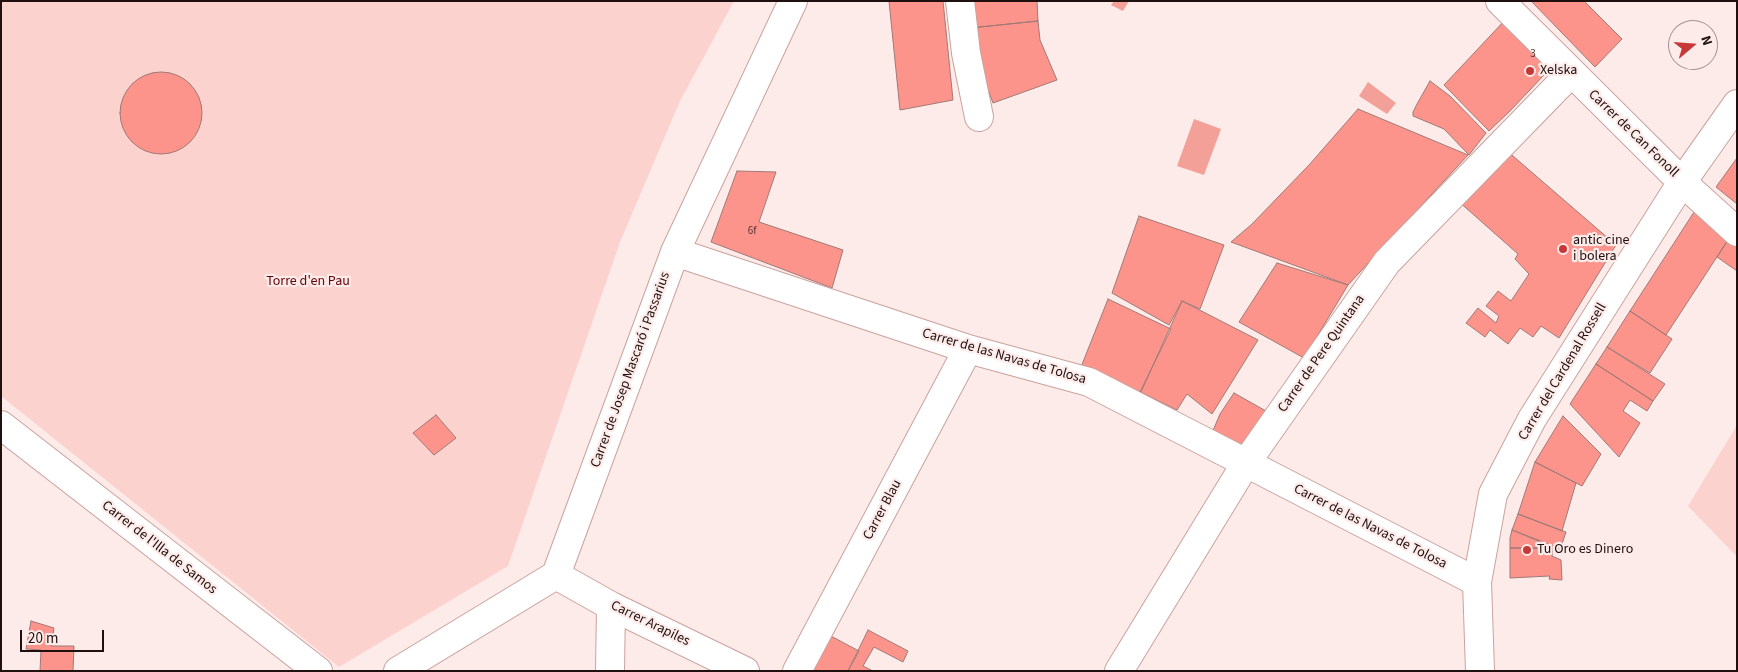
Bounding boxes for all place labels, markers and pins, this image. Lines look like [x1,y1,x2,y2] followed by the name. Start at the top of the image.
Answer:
[1540,63,1577,79] place label: Xelska
[1524,65,1536,77] marker: Xelska
[1573,233,1630,266] place label: antic cine i bolera
[1557,243,1569,255] marker: antic cine i bolera
[1537,542,1633,558] place label: Tu Oro es Dinero
[1521,544,1533,556] marker: Tu Oro es Dinero

